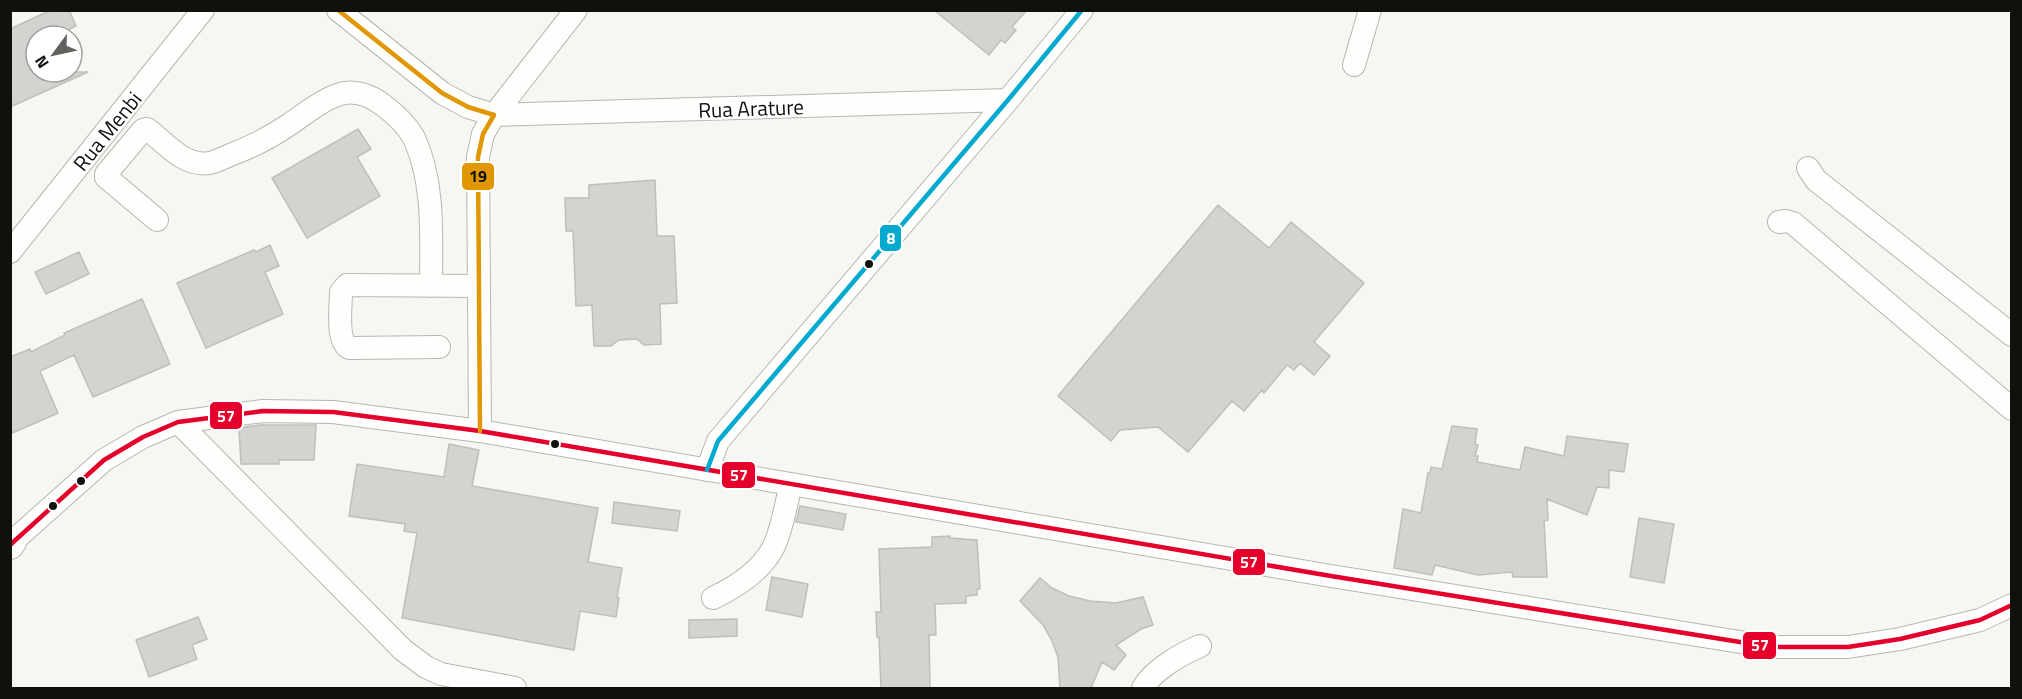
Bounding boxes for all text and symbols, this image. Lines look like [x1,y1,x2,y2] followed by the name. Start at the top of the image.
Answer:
[24,24,84,84] north arrow
[28,51,55,73] text: N
[65,84,149,178] street label: Rua Menbi
[698,90,804,126] street label: Rua Arature
[461,162,495,191] line badge: 19
[469,164,487,188] text: 19
[879,224,902,252] line badge: 8
[887,226,896,250] text: 8
[863,258,875,270] unlabelled marker
[209,401,243,430] line badge: 57
[217,404,235,428] text: 57
[549,438,561,450] unlabelled marker
[721,461,756,489] line badge: 57
[730,463,748,487] text: 57
[75,475,87,487] unlabelled marker
[47,500,59,512] unlabelled marker
[1232,548,1266,576] line badge: 57
[1240,550,1258,574] text: 57
[1742,631,1777,660] line badge: 57
[1751,633,1769,657] text: 57

